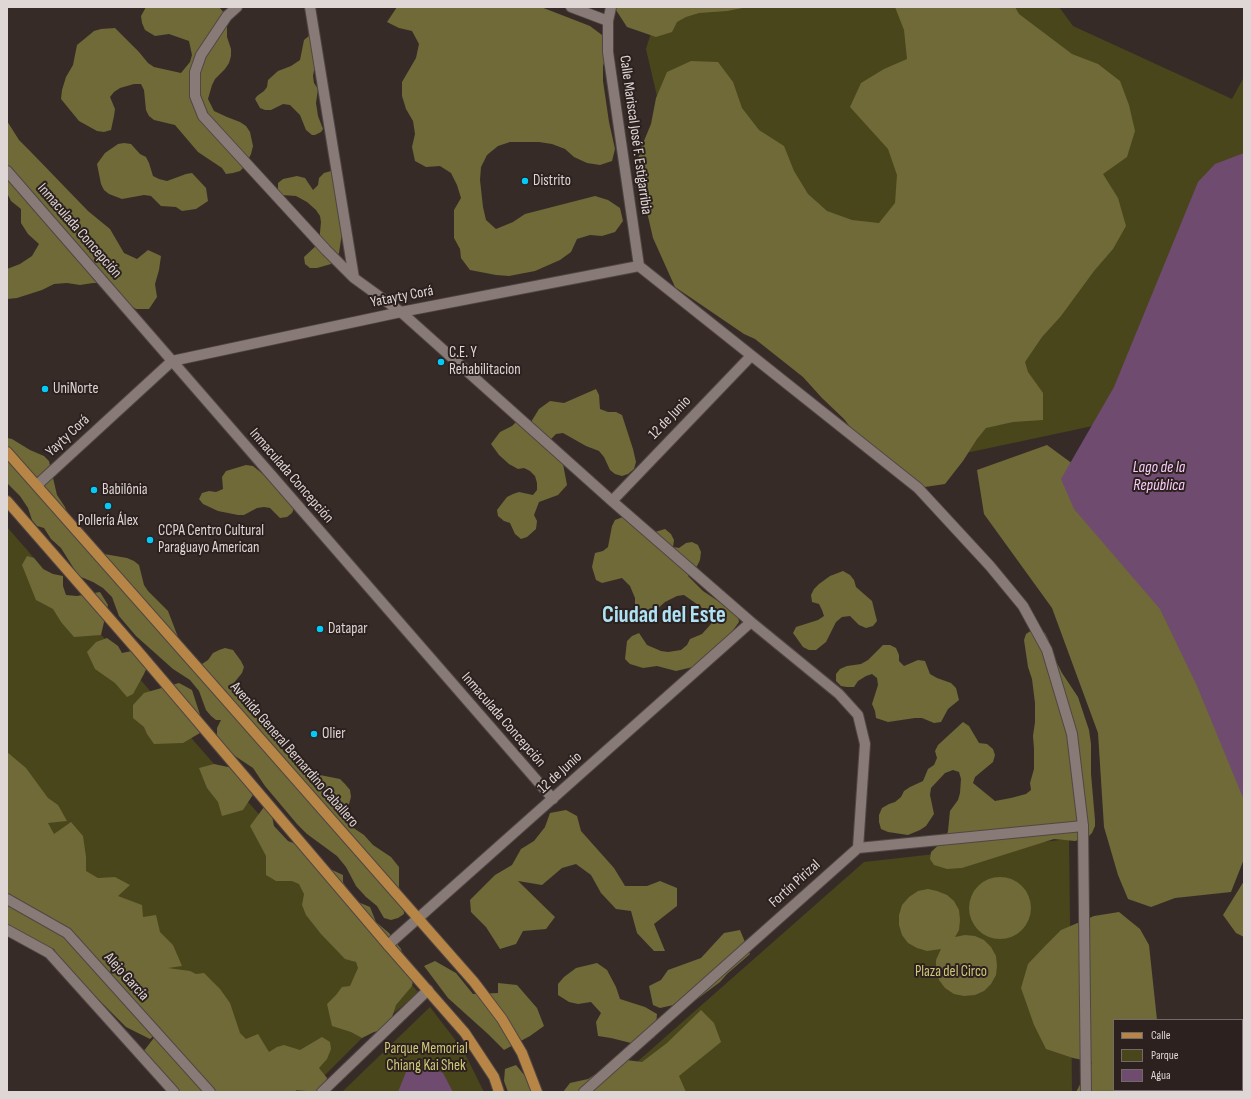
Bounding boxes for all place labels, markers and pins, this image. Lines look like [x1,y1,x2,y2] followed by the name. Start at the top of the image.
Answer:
[533,172,571,190] place label: Distrito
[520,176,530,186] marker: Distrito
[449,344,521,379] place label: C.E. Y Rehabilitacion
[436,357,446,367] marker: C.E. Y Rehabilitacion
[53,380,98,398] place label: UniNorte
[40,384,50,394] marker: UniNorte
[102,481,148,499] place label: Babilônia
[89,485,99,495] marker: Babilônia
[103,501,113,511] marker: Pollería Álex
[78,512,138,530] place label: Pollería Álex
[158,522,264,557] place label: CCPA Centro Cultural Paraguayo American
[145,535,155,545] marker: CCPA Centro Cultural Paraguayo American
[328,620,368,638] place label: Datapar
[315,624,325,634] marker: Datapar
[322,725,346,743] place label: Olier
[309,729,319,739] marker: Olier

